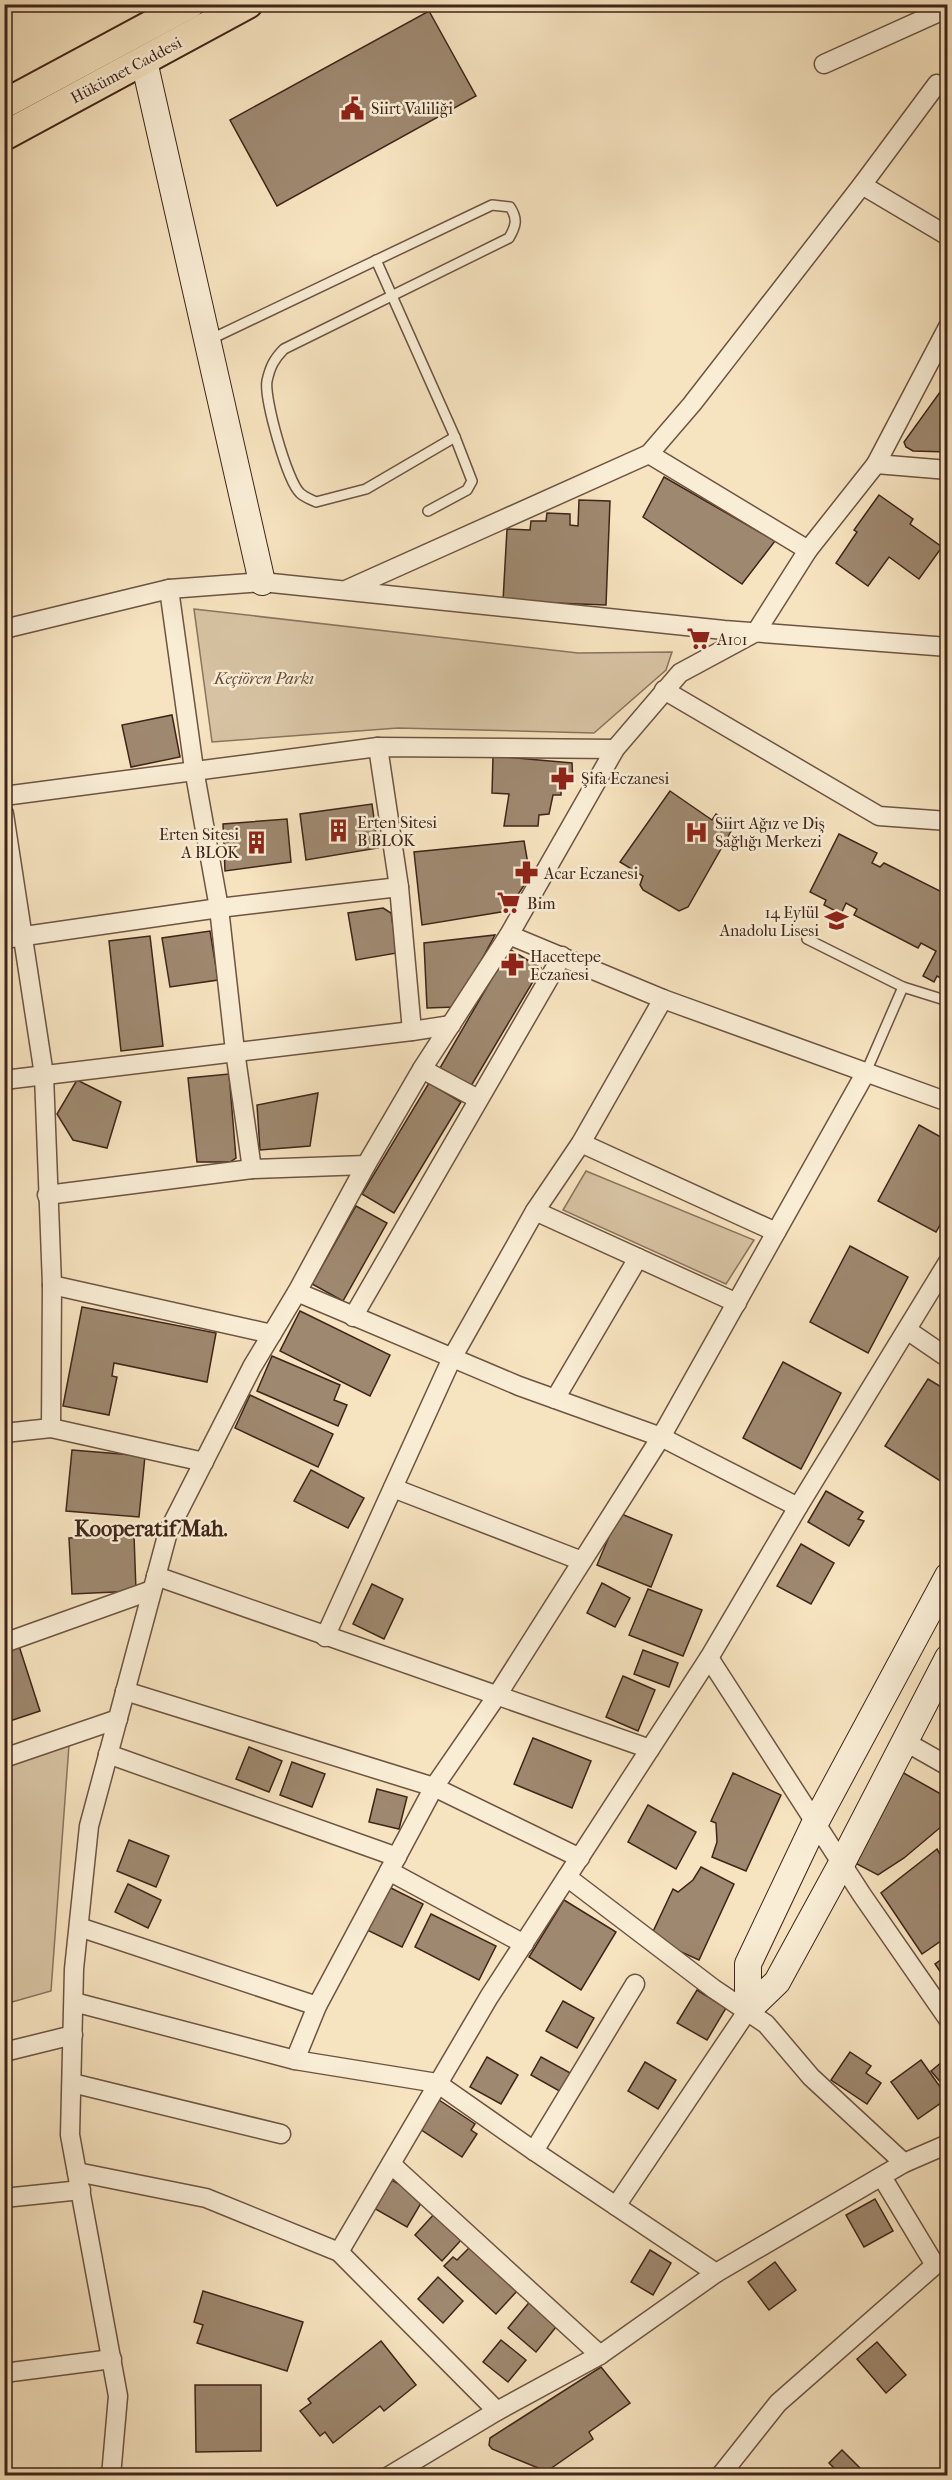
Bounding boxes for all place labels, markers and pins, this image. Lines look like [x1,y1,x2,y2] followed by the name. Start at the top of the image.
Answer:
[340,95,366,121] public building icon: Siirt Valiliği
[371,99,453,118] place label: Siirt Valiliği
[686,626,712,652] supermarket icon: A101
[716,630,747,649] place label: A101
[550,765,576,791] pharmacy icon: Şifa Eczanesi
[581,769,669,788] place label: Şifa Eczanesi
[357,813,437,850] place label: Erten Sitesi B BLOK
[715,814,825,851] place label: Siirt Ağız ve Diş Sağlığı Merkezi
[326,818,352,844] building icon: Erten Sitesi B BLOK
[684,819,710,845] hospital icon: Siirt Ağız ve Diş Sağlığı Merkezi
[159,825,240,862] place label: Erten Sitesi A BLOK
[244,830,270,856] building icon: Erten Sitesi A BLOK
[513,860,539,886] pharmacy icon: Acar Eczanesi
[543,864,638,883] place label: Acar Eczanesi
[496,890,522,916] supermarket icon: Bim
[527,894,556,913] place label: Bim
[719,903,820,940] place label: 14 Eylül Anadolu Lisesi
[824,908,850,934] school or university icon: 14 Eylül Anadolu Lisesi
[530,947,601,984] place label: Hacettepe Eczanesi
[499,952,525,978] pharmacy icon: Hacettepe Eczanesi

